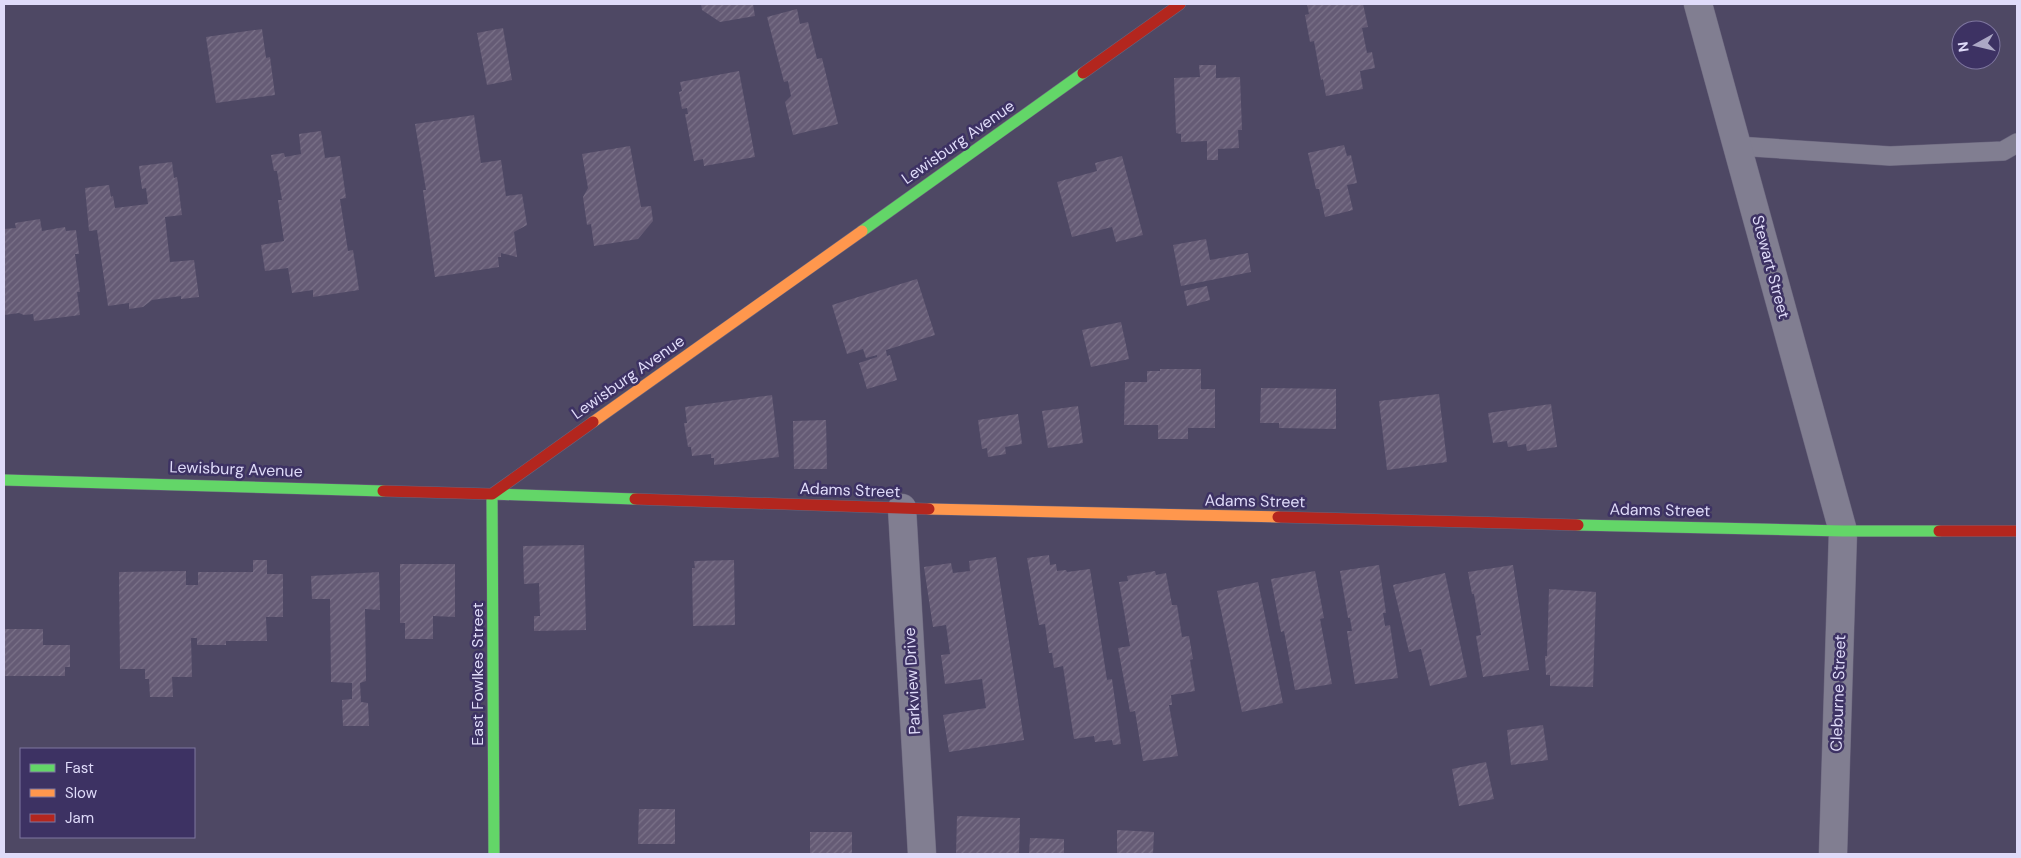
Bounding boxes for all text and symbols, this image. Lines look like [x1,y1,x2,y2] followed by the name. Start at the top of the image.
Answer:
[1951,20,2001,70] north arrow
[1954,40,1973,53] text: N
[897,95,1019,189] street label: Lewisburg Avenue
[1747,213,1795,321] street label: Stewart Street
[567,330,689,424] street label: Lewisburg Avenue
[169,456,303,482] street label: Lewisburg Avenue
[799,478,901,502] street label: Adams Street
[1204,490,1306,512] street label: Adams Street
[1609,499,1711,521] street label: Adams Street
[467,602,488,746] street label: East Fowlkes Street
[899,627,925,735] street label: Parkview Drive
[1825,634,1851,752] street label: Cleburne Street
[20,748,195,838] legend
[65,758,94,778] text: Fast
[65,783,98,803] text: Slow
[65,808,94,828] text: Jam

